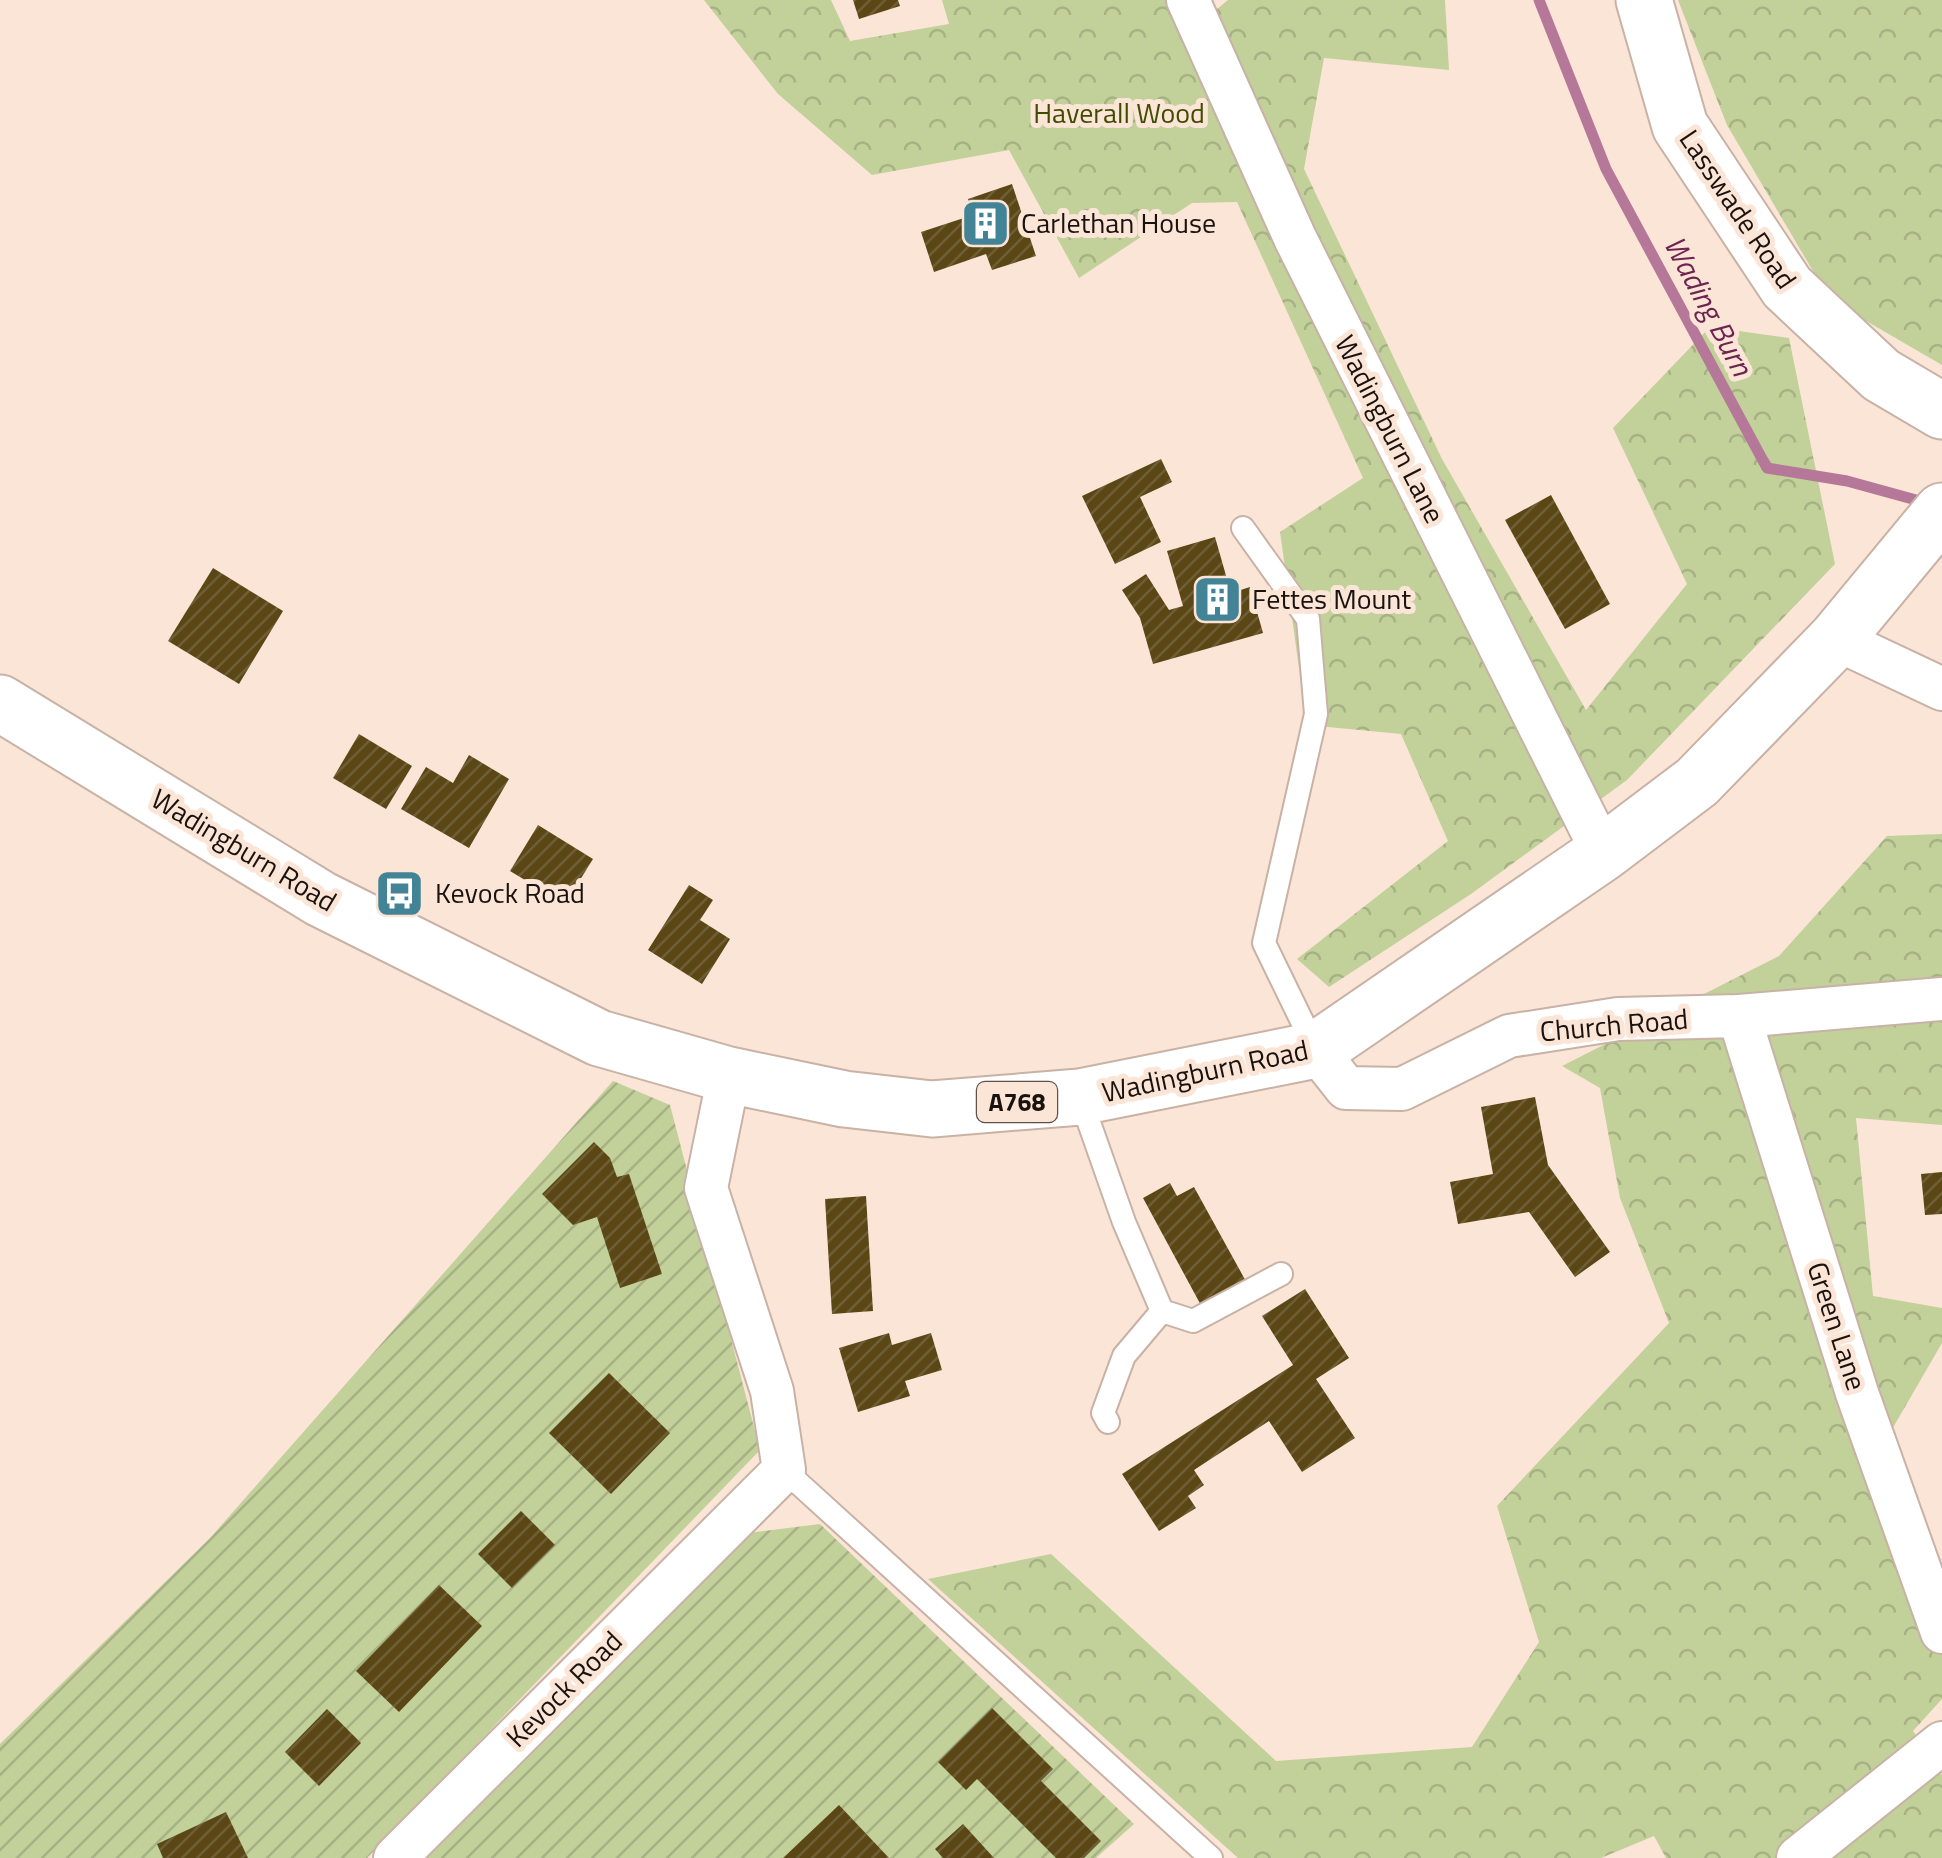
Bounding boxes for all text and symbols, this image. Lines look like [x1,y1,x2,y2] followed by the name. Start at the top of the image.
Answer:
[1033,91,1205,134] park label: Haverall Wood
[1669,120,1808,297] street label: Lasswade Road
[960,197,1012,249] building icon: Carlethan House
[1021,201,1216,244] place label: Carlethan House
[1653,227,1766,385] water label: Wading Burn
[1325,327,1456,530] street label: Wadingburn Lane
[1191,573,1243,625] building icon: Fettes Mount
[1252,577,1411,620] place label: Fettes Mount
[143,777,345,922] street label: Wadingburn Road
[374,867,426,919] bus stop icon: Kevock Road
[435,871,585,914] place label: Kevock Road
[1538,997,1690,1052] street label: Church Road
[1098,1028,1312,1113] street label: Wadingburn Road
[977,1082,1057,1122] road number: A768
[1797,1256,1878,1396] street label: Green Lane
[495,1620,632,1757] street label: Kevock Road

